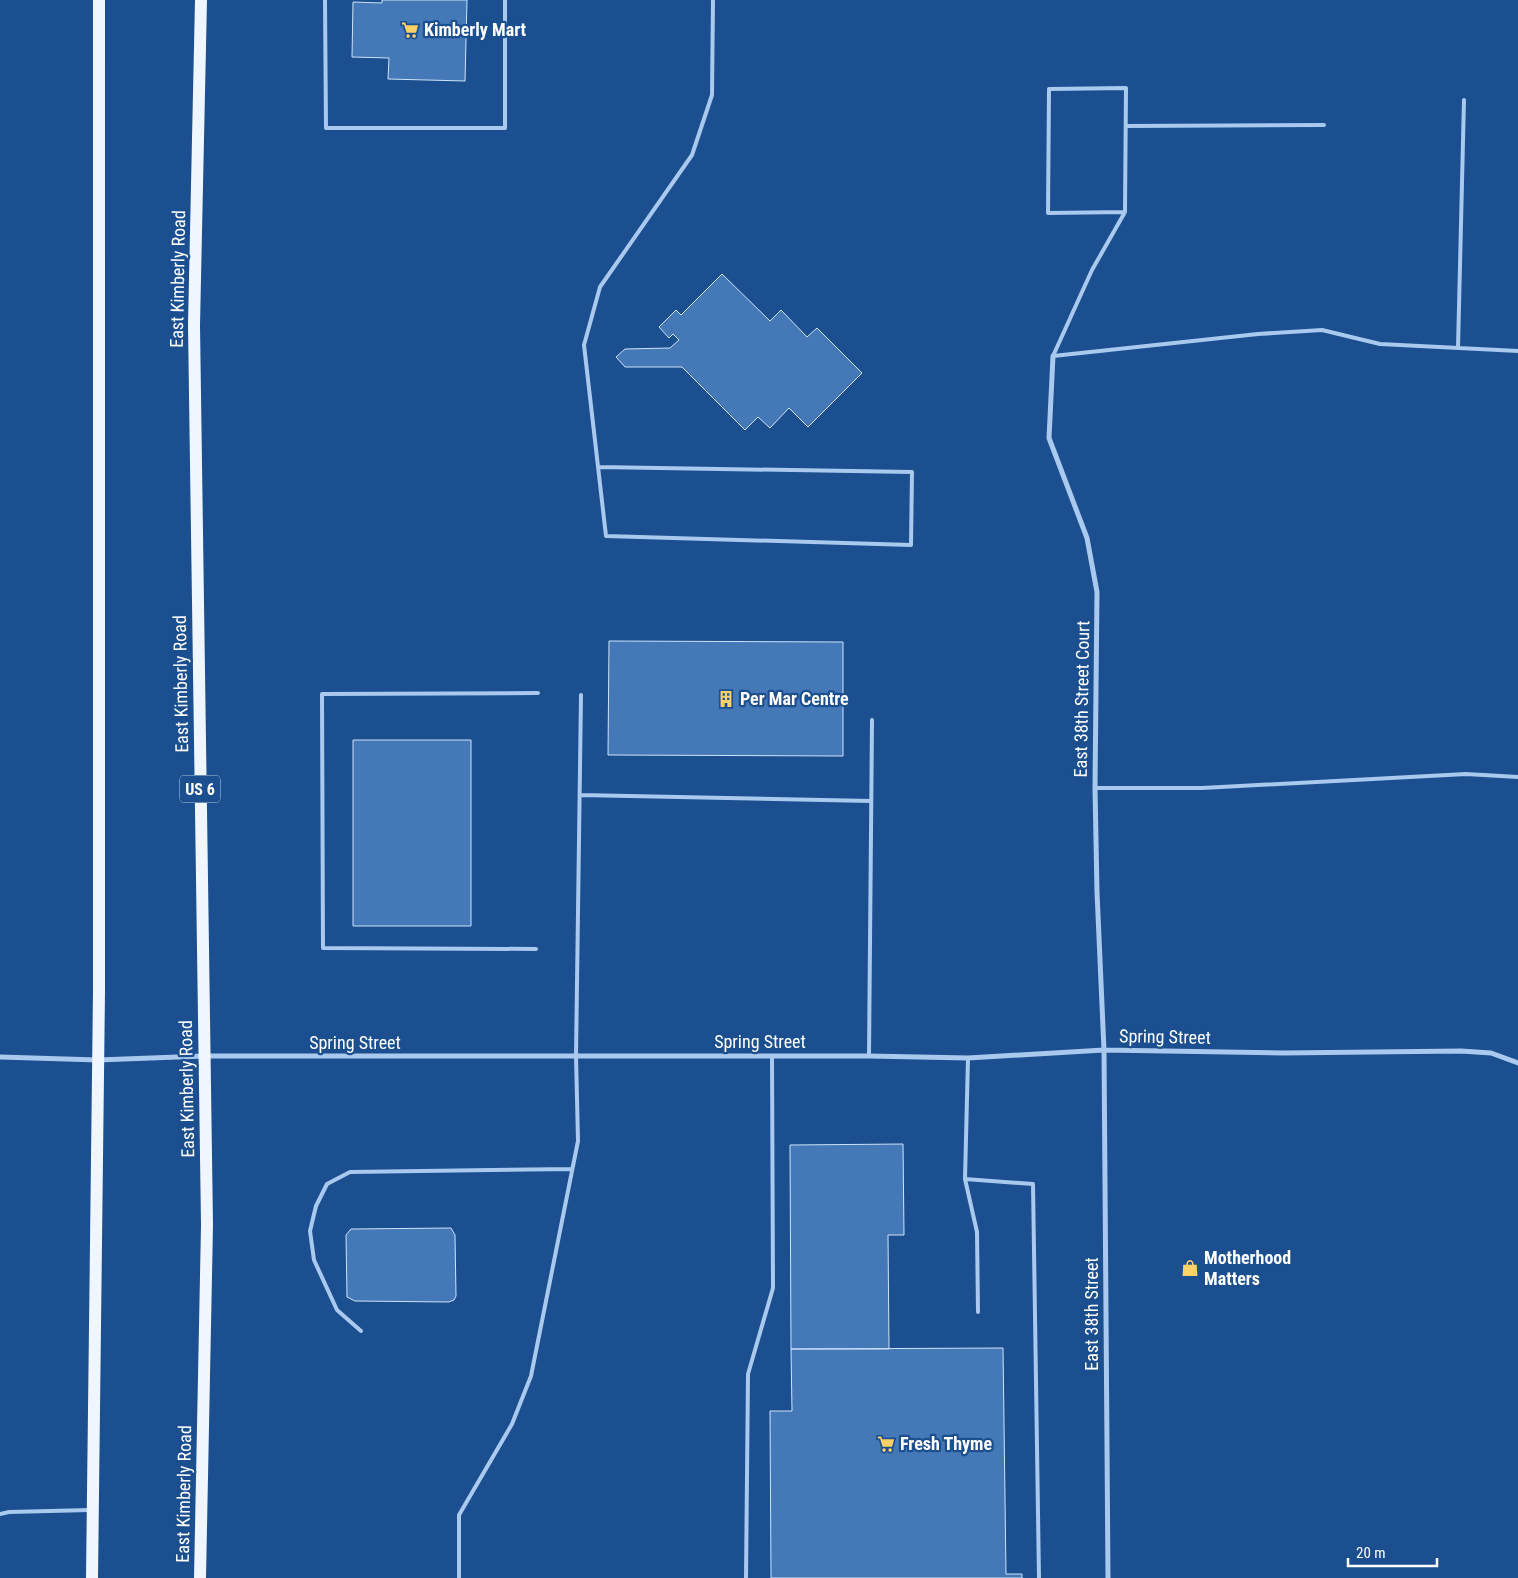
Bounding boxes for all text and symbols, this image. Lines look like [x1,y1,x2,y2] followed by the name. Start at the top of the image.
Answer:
[424,19,527,40] place label: Kimberly Mart
[400,20,420,40] supermarket icon: Kimberly Mart
[166,210,189,348] street label: East Kimberly Road
[169,615,192,753] street label: East Kimberly Road
[1070,620,1093,777] street label: East 38th Street Court
[740,688,849,709] place label: Per Mar Centre
[716,689,736,709] building icon: Per Mar Centre
[180,776,220,802] road number: US 6
[175,1020,198,1158] street label: East Kimberly Road
[1119,1025,1211,1048] street label: Spring Street
[714,1031,806,1052] street label: Spring Street
[309,1032,401,1053] street label: Spring Street
[1204,1247,1291,1289] place label: Motherhood Matters
[1081,1257,1102,1371] street label: East 38th Street
[1180,1258,1200,1278] shop icon: Motherhood Matters
[172,1425,195,1563] street label: East Kimberly Road
[900,1433,992,1454] place label: Fresh Thyme
[876,1434,896,1454] supermarket icon: Fresh Thyme
[1348,1536,1437,1568] scale bar
[1356,1544,1386,1562] text: 20 m

